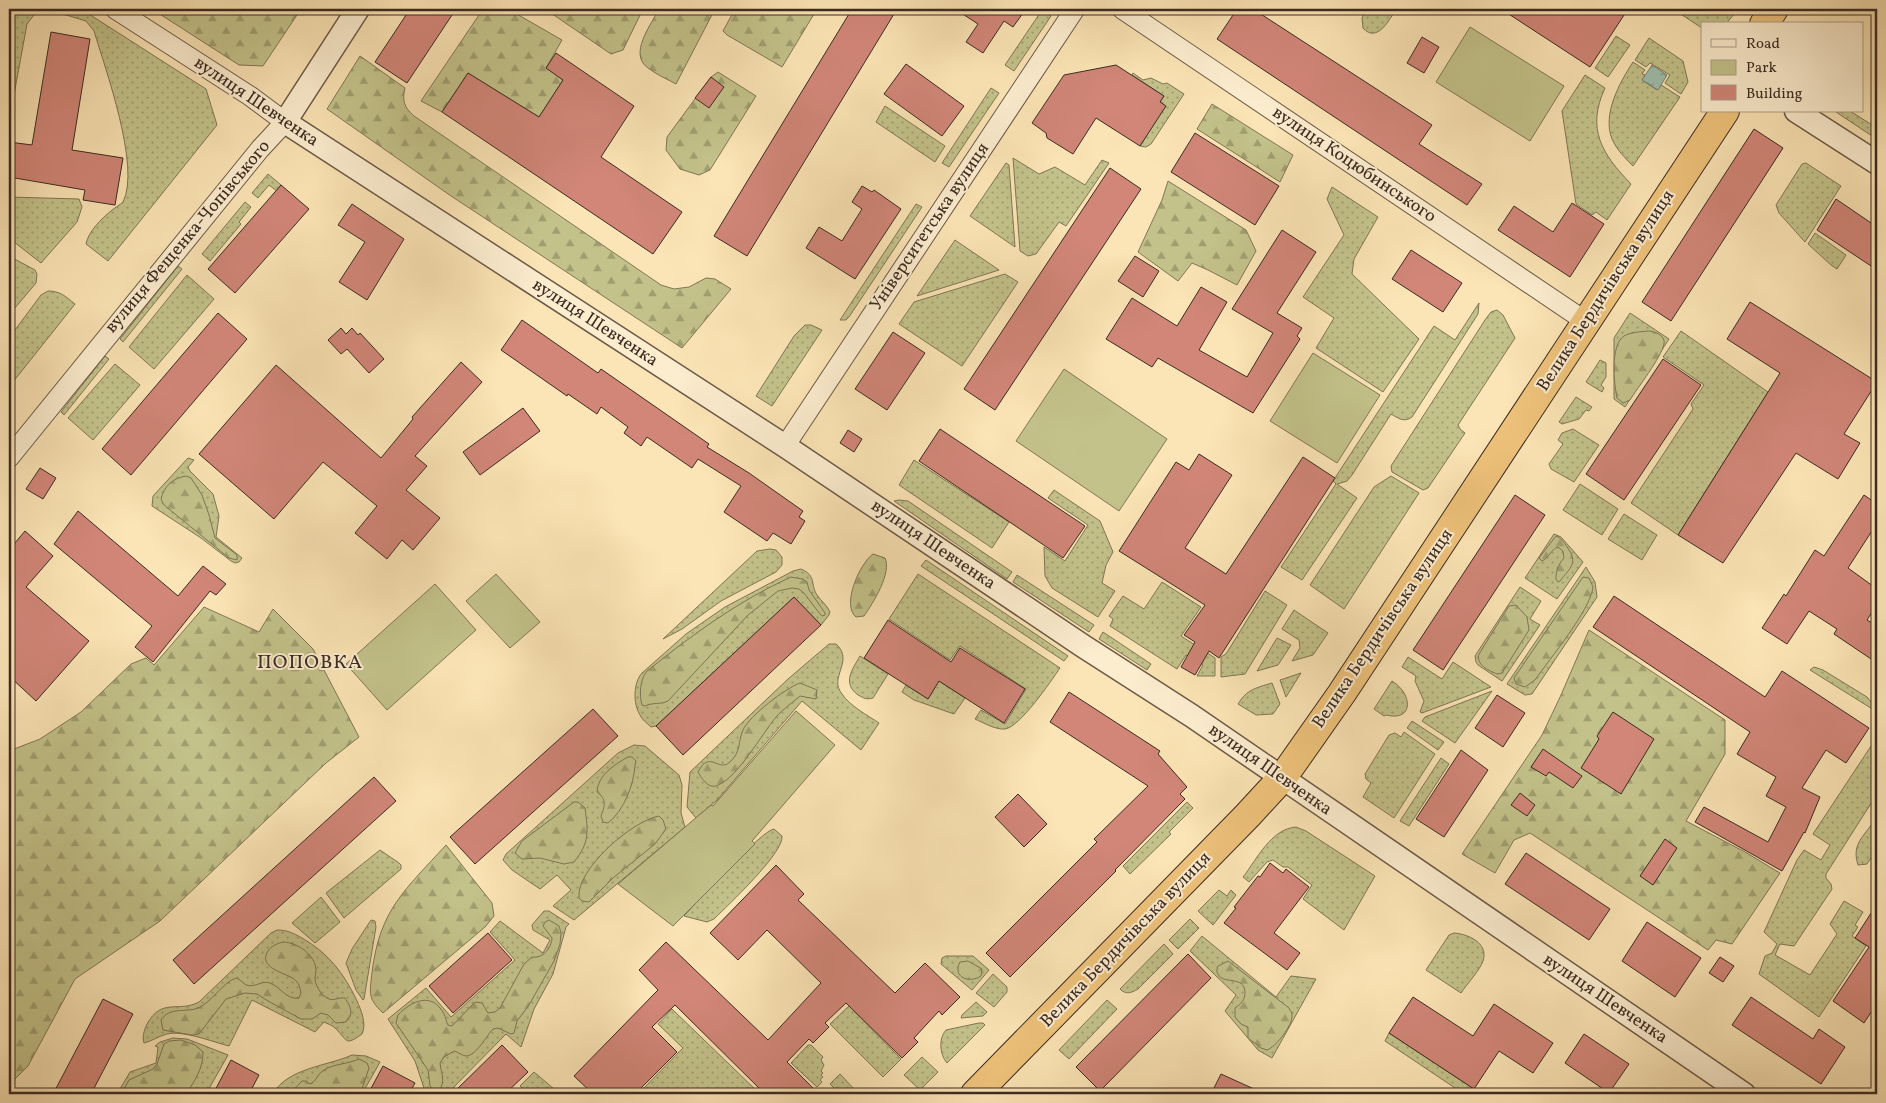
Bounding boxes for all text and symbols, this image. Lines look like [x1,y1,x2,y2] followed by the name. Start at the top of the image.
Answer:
[1701,22,1864,112] legend
[1746,34,1780,55] text: Road
[189,51,323,153] street label: вулиця Шевченка
[1746,58,1777,79] text: Park
[1746,84,1803,105] text: Building
[1267,101,1441,229] street label: вулиця Коцюбинського
[100,135,276,339] street label: вулиця Фещенка-Чопівського
[864,138,996,316] street label: Університетська вулиця
[1531,185,1681,397] street label: Велика Бердичівська вулиця
[527,273,663,373] street label: вулиця Шевченка
[866,494,1000,596] street label: вулиця Шевченка
[1307,524,1459,734] street label: Велика Бердичівська вулиця
[257,649,363,677] district label: ПОПОВКА
[1203,718,1337,822] street label: вулиця Шевченка
[1035,846,1217,1034] street label: Велика Бердичівська вулиця
[1538,948,1672,1050] street label: вулиця Шевченка

